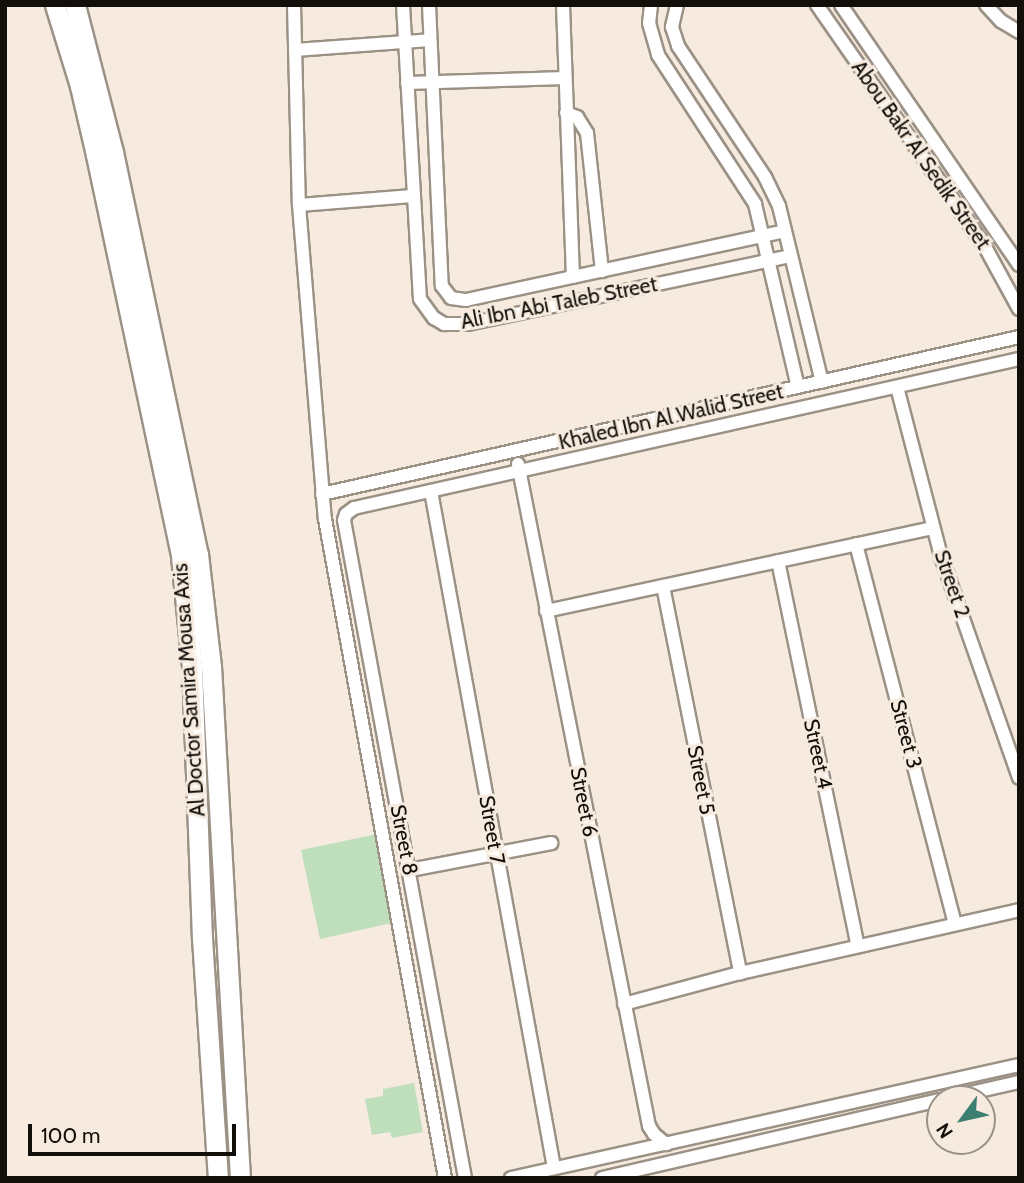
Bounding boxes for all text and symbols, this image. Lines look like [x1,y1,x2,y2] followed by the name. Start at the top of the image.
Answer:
[846,56,996,254] street label: Abou Bakr Al Sedik Street
[458,272,660,334] street label: Ali Ibn Abi Taleb Street
[556,379,786,455] street label: Khaled Ibn Al Walid Street
[929,547,975,621] street label: Street 2
[168,562,210,818] street label: Al Doctor Samira Mousa Axis
[885,697,927,771] street label: Street 3
[798,717,838,791] street label: Street 4
[682,743,720,817] street label: Street 5
[565,765,603,839] street label: Street 6
[474,794,510,866] street label: Street 7
[385,803,423,877] street label: Street 8
[926,1085,996,1155] north arrow
[32,1110,240,1154] scale bar
[931,1119,958,1143] text: N
[41,1123,100,1148] text: 100 m

